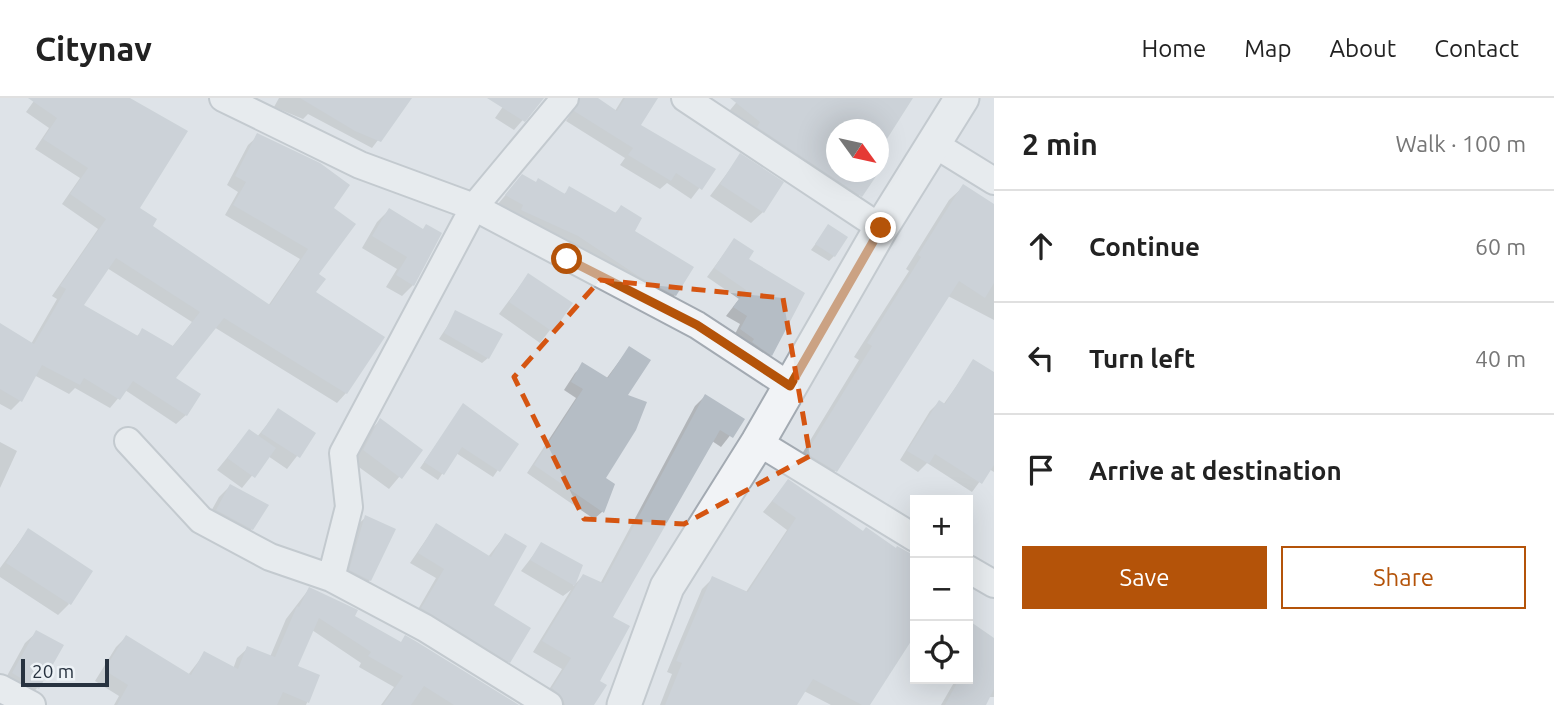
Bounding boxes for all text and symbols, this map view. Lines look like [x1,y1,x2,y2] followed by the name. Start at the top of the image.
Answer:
[35,30,152,67] text: Citynav
[1141,35,1206,62] text: Home
[1244,35,1291,62] text: Map
[1329,35,1396,62] text: About
[1434,35,1519,62] text: Contact
[826,119,889,182] north arrow
[1022,127,1098,161] text: 2 min
[1395,131,1526,156] text: Walk · 100 m
[865,212,896,243] route end
[1022,227,1060,265] icon: ahead
[1089,232,1200,261] text: Continue
[1475,234,1526,259] text: 60 m
[551,243,582,274] route start
[1022,339,1060,377] icon: left
[1089,344,1195,373] text: Turn left
[1475,346,1526,371] text: 40 m
[1022,451,1060,489] icon: arrive
[1089,456,1342,485] text: Arrive at destination
[910,495,973,684] map controls
[910,495,973,558] button: +
[1022,546,1267,609] button: Save
[1281,546,1526,609] button: Share
[910,558,973,621] button: −
[910,621,973,684] button: locate
[21,656,108,688] scale bar
[32,660,74,682] text: 20 m

